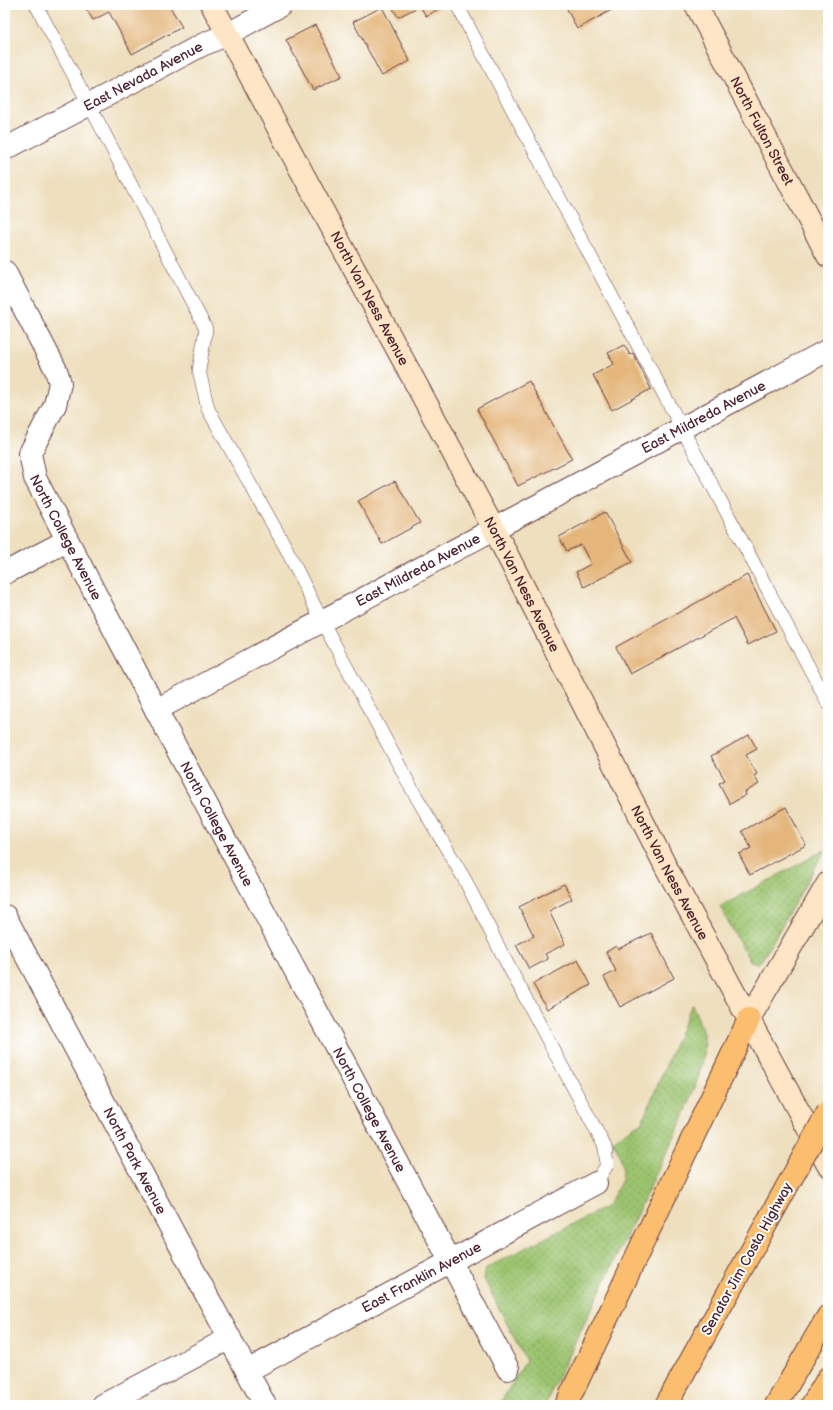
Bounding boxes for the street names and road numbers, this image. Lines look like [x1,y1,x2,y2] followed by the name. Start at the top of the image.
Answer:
[80,38,205,115] street label: East Nevada Avenue
[727,73,798,189] street label: North Fulton Street
[327,228,413,368] street label: North Van Ness Avenue
[638,377,768,457] street label: East Mildreda Avenue
[26,472,106,603] street label: North College Avenue
[480,514,564,655] street label: North Van Ness Avenue
[353,530,483,610] street label: East Mildreda Avenue
[177,758,257,889] street label: North College Avenue
[627,802,712,943] street label: North Van Ness Avenue
[329,1044,410,1175] street label: North College Avenue
[100,1104,170,1217] street label: North Park Avenue
[698,1179,796,1338] street label: Senator Jim Costa Highway
[359,1238,484,1316] street label: East Franklin Avenue

